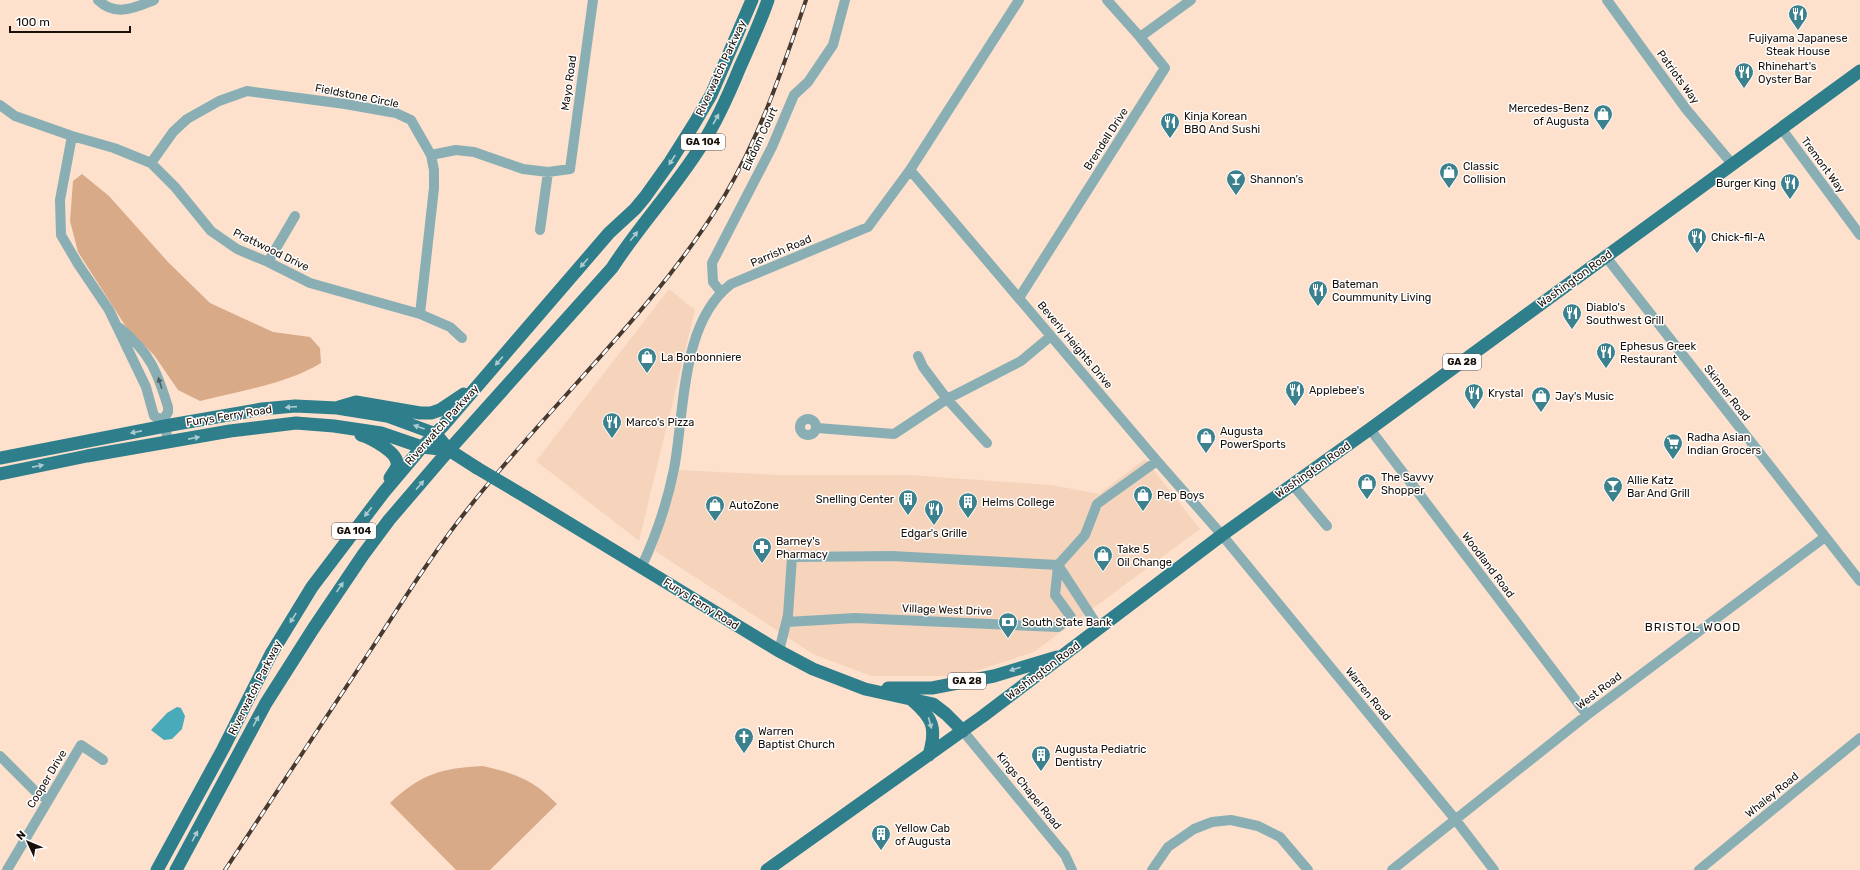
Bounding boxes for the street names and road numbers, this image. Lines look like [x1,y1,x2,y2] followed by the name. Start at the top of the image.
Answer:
[693,18,749,118] street label: Riverwatch Parkway
[1654,48,1702,106] street label: Patriots Way
[559,55,579,111] street label: Mayo Road
[314,81,400,111] street label: Fieldstone Circle
[740,104,781,173] street label: Elkdom Court
[1081,105,1131,173] street label: Brendell Drive
[681,134,725,150] road number: GA 104
[1798,135,1848,195] street label: Tremont Way
[231,226,311,274] street label: Prattwood Drive
[748,232,814,270] street label: Parrish Road
[1535,248,1615,310] street label: Washington Road
[1035,299,1115,391] street label: Beverly Heights Drive
[1443,354,1481,370] road number: GA 28
[1701,362,1753,424] street label: Skinner Road
[402,382,482,468] street label: Riverwatch Parkway
[185,403,273,429] street label: Furys Ferry Road
[1273,439,1353,501] street label: Washington Road
[332,523,376,539] road number: GA 104
[1459,530,1517,600] street label: Woodland Road
[661,576,741,632] street label: Furys Ferry Road
[902,602,992,618] street label: Village West Drive
[226,639,284,737] street label: Riverwatch Parkway
[1004,639,1082,703] street label: Washington Road
[1343,665,1393,723] street label: Warren Road
[1574,670,1624,712] street label: West Road
[948,673,986,689] road number: GA 28
[24,747,70,811] street label: Cooper Drive
[994,750,1064,832] street label: Kings Chapel Road
[1743,770,1801,820] street label: Whaley Road

